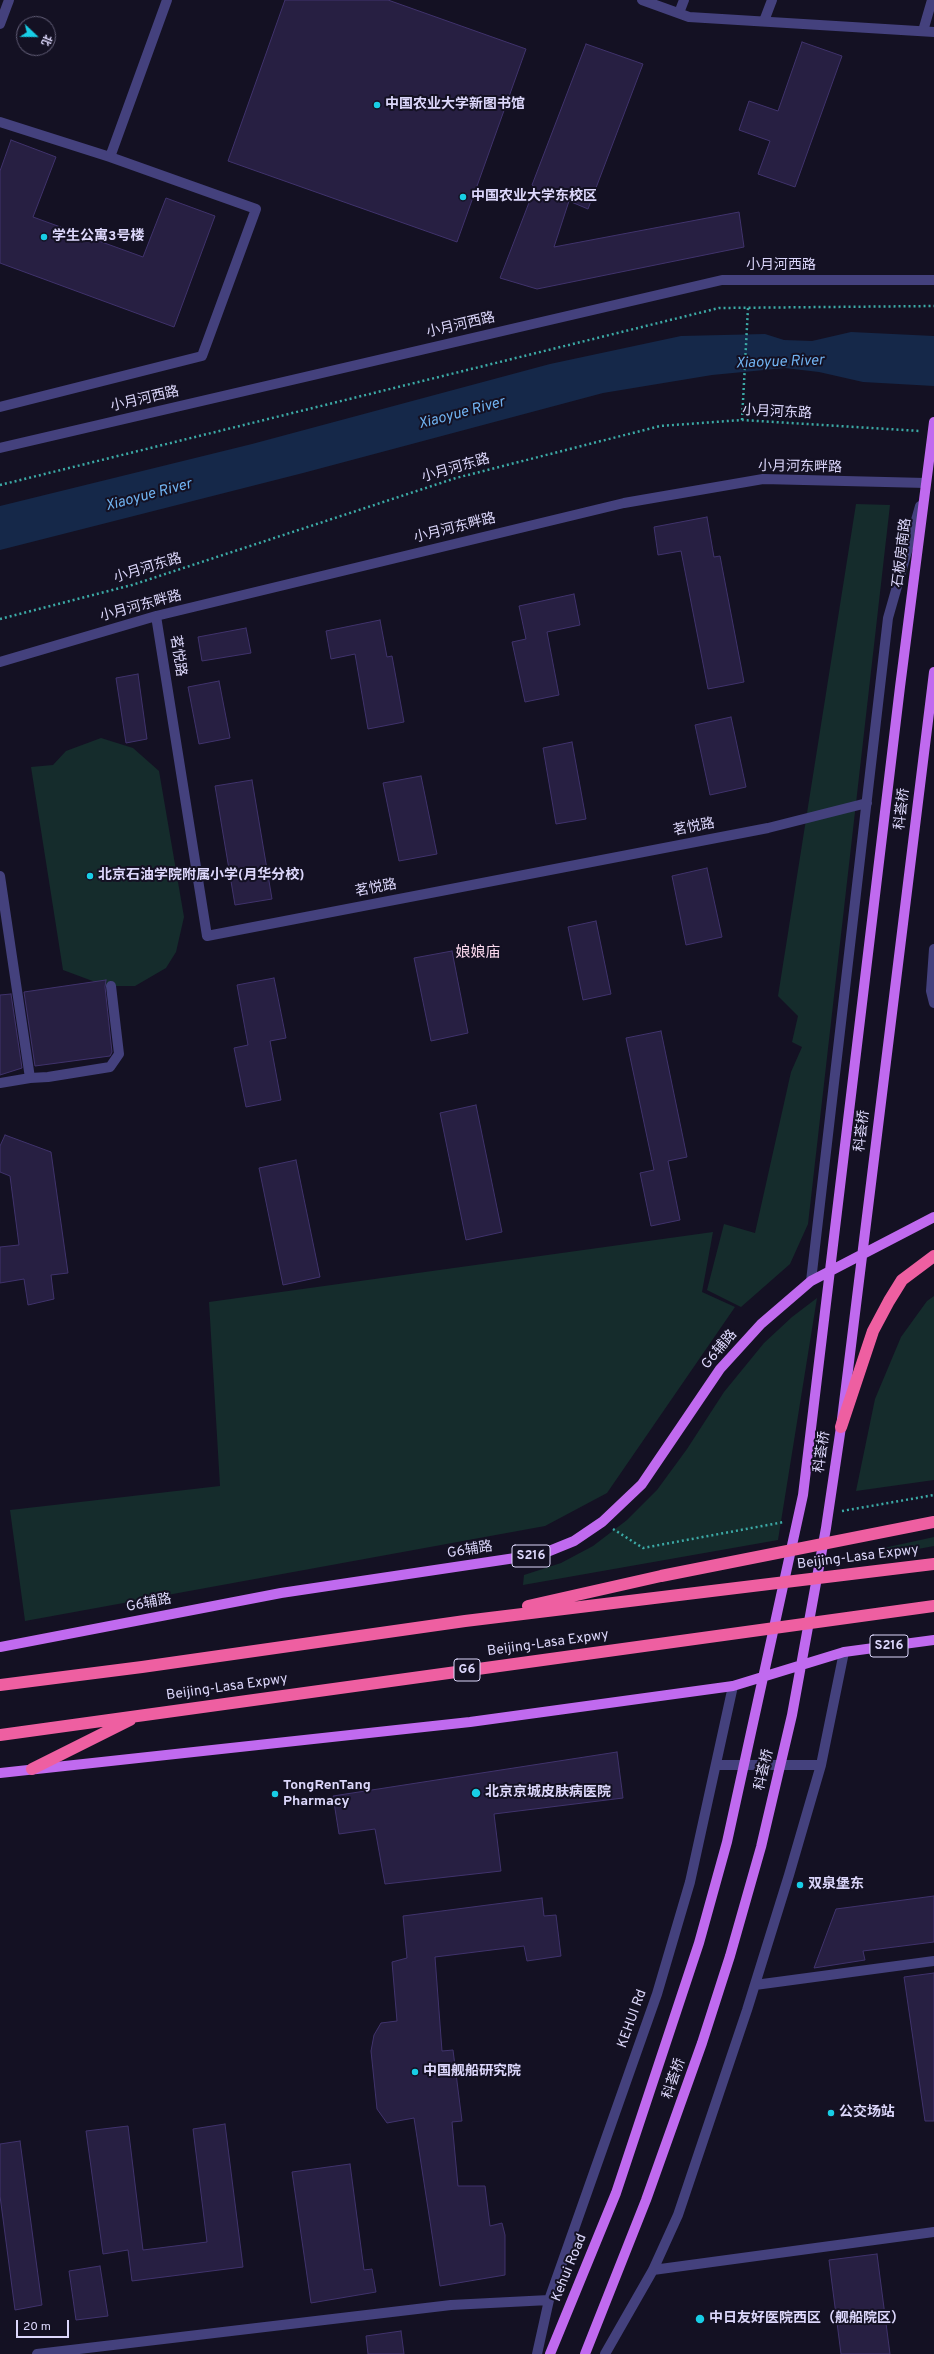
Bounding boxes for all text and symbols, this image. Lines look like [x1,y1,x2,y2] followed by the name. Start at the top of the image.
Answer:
[16,16,56,56] north arrow
[38,32,55,48] text: 北
[385,97,525,113] place label: 中国农业大学新图书馆
[372,100,382,110] marker: 中国农业大学新图书馆
[471,189,597,205] place label: 中国农业大学东校区
[458,192,468,202] marker: 中国农业大学东校区
[52,229,144,245] place label: 学生公寓3号楼
[39,232,49,242] marker: 学生公寓3号楼
[746,258,816,274] street label: 小月河西路
[425,310,497,342] street label: 小月河西路
[735,352,825,374] water label: Xiaoyue River
[109,384,181,416] street label: 小月河西路
[417,394,507,434] water label: Xiaoyue River
[742,403,812,423] street label: 小月河东路
[420,451,492,487] street label: 小月河东路
[758,459,842,477] street label: 小月河东畔路
[104,476,194,516] water label: Xiaoyue River
[412,511,498,547] street label: 小月河东畔路
[890,517,916,589] street label: 石板房南路
[112,551,184,587] street label: 小月河东路
[98,588,184,626] street label: 小月河东畔路
[165,634,189,678] street label: 茗悦路
[892,787,914,831] street label: 科荟桥
[672,816,716,840] street label: 茗悦路
[98,868,304,884] place label: 北京石油学院附属小学(月华分校)
[85,871,95,881] marker: 北京石油学院附属小学(月华分校)
[354,877,398,901] street label: 茗悦路
[456,945,500,963] district label: 娘娘庙
[852,1109,874,1153] street label: 科荟桥
[699,1327,741,1373] street label: G6辅路
[812,1430,834,1474] street label: 科荟桥
[446,1539,494,1563] street label: G6辅路
[796,1542,920,1574] street label: Beijing-Lasa Expwy
[512,1545,550,1567] road number: S216
[125,1591,173,1617] street label: G6辅路
[486,1627,610,1661] street label: Beijing-Lasa Expwy
[870,1635,908,1657] road number: S216
[454,1659,480,1681] road number: G6
[165,1671,289,1705] street label: Beijing-Lasa Expwy
[752,1748,778,1792] street label: 科荟桥
[283,1778,371,1810] place label: TongRenTang Pharmacy
[485,1785,611,1801] place label: 北京京城皮肤病医院
[470,1787,482,1799] marker: 北京京城皮肤病医院
[270,1789,280,1799] marker: TongRenTang Pharmacy
[808,1877,864,1893] place label: 双泉堡东
[795,1880,805,1890] marker: 双泉堡东
[615,1987,651,2051] street label: KEHUI Rd
[660,2056,690,2102] street label: 科荟桥
[423,2064,521,2080] place label: 中国舰船研究院
[410,2067,420,2077] marker: 中国舰船研究院
[839,2105,895,2121] place label: 公交场站
[826,2108,836,2118] marker: 公交场站
[549,2232,591,2304] street label: Kehui Road
[709,2311,905,2327] place label: 中日友好医院西区（舰船院区）
[18,2312,71,2338] scale bar
[694,2313,706,2325] marker: 中日友好医院西区（舰船院区）
[23,2319,51,2335] text: 20 m

